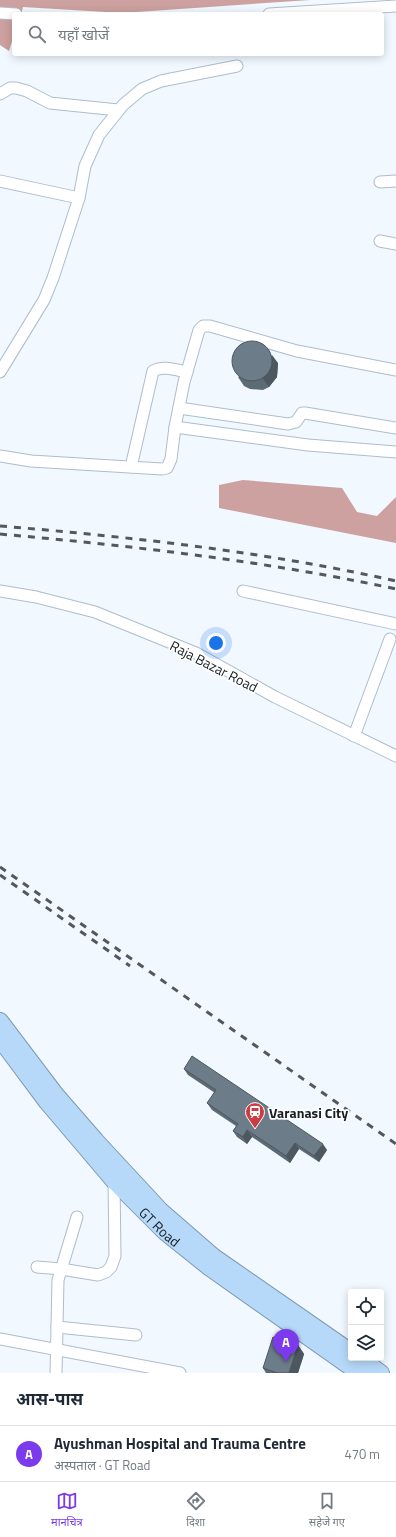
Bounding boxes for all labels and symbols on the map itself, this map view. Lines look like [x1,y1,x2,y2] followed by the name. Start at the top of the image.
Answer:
[206,633,226,653] your location
[166,635,262,697] street label: Raja Bazar Road
[244,1101,266,1129] station icon: Varanasi City
[269,1102,348,1123] place label: Varanasi City
[135,1202,185,1251] street label: GT Road
[273,1329,299,1362] pin: A

